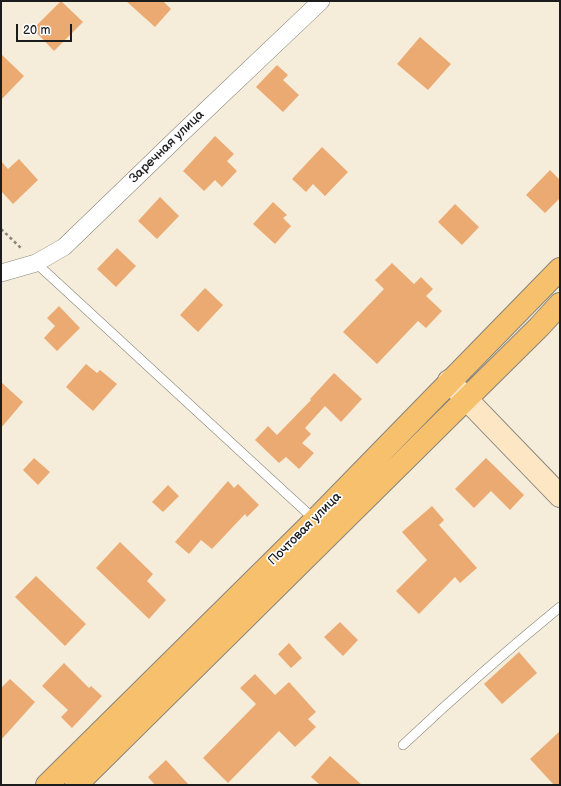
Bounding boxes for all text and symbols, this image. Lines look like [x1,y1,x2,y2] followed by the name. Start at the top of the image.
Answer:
[18,16,74,42] scale bar
[23,23,50,38] text: 20 m
[126,107,208,187] street label: Заречная улица
[265,489,345,569] street label: Почтовая улица

